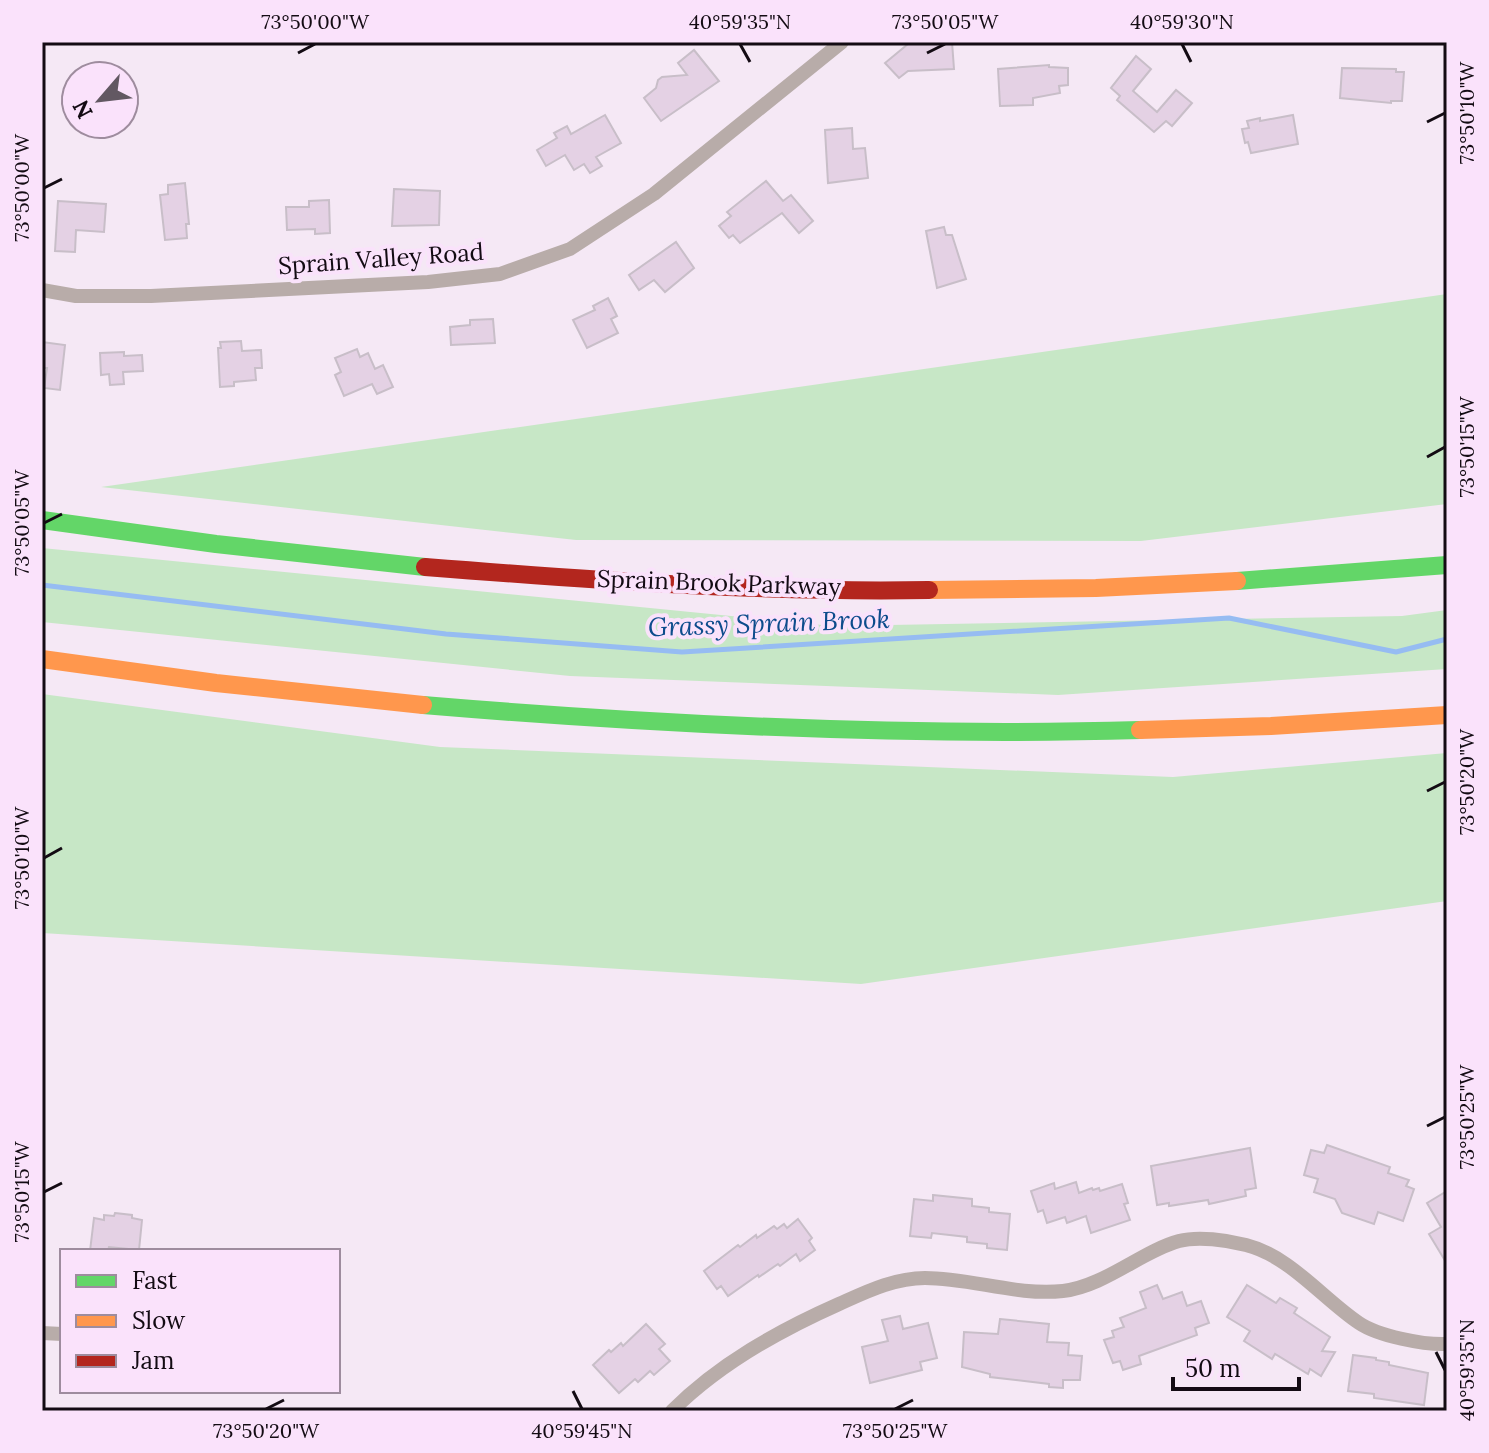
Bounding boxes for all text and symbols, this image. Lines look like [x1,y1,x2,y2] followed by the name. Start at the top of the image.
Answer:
[261,9,370,34] text: 73°50'00"W
[689,9,791,34] text: 40°59'35"N
[892,9,999,34] text: 73°50'05"W
[1130,9,1234,34] text: 40°59'30"N
[60,60,140,140] north arrow
[1454,61,1479,164] text: 73°50'10"W
[66,95,99,123] text: N
[9,133,34,242] text: 73°50'00"W
[277,236,485,281] street label: Sprain Valley Road
[1454,395,1479,497] text: 73°50'15"W
[9,469,34,576] text: 73°50'05"W
[597,563,842,602] street label: Sprain Brook Parkway
[647,602,891,643] water label: Grassy Sprain Brook
[1454,728,1479,835] text: 73°50'20"W
[9,806,34,909] text: 73°50'10"W
[1454,1064,1479,1169] text: 73°50'25"W
[9,1140,34,1242] text: 73°50'15"W
[60,1249,340,1393] legend
[132,1265,178,1296] text: Fast
[132,1305,186,1336] text: Slow
[1454,1319,1479,1421] text: 40°59'35"N
[1173,1341,1299,1391] scale bar
[131,1345,174,1376] text: Jam
[1185,1353,1241,1384] text: 50 m
[213,1418,320,1443] text: 73°50'20"W
[532,1418,632,1443] text: 40°59'45"N
[843,1418,948,1443] text: 73°50'25"W

